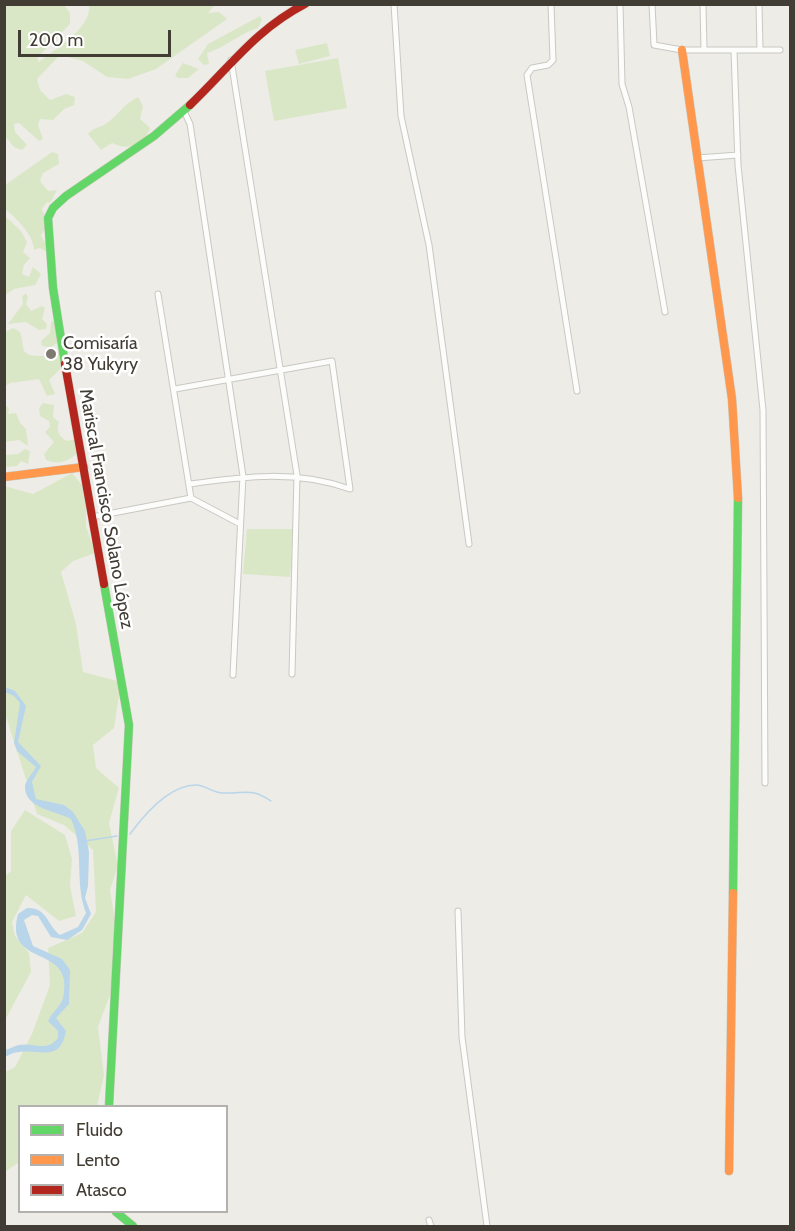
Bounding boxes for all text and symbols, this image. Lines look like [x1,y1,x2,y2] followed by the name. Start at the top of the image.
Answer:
[21,18,174,56] scale bar
[29,29,83,51] text: 200 m
[63,333,138,376] place label: Comisaría 38 Yukyry
[44,347,58,361] marker: Comisaría 38 Yukyry
[74,387,138,631] street label: Mariscal Francisco Solano López
[18,1105,228,1213] legend
[76,1119,123,1141] text: Fluido
[76,1149,120,1171] text: Lento
[76,1179,127,1201] text: Atasco

